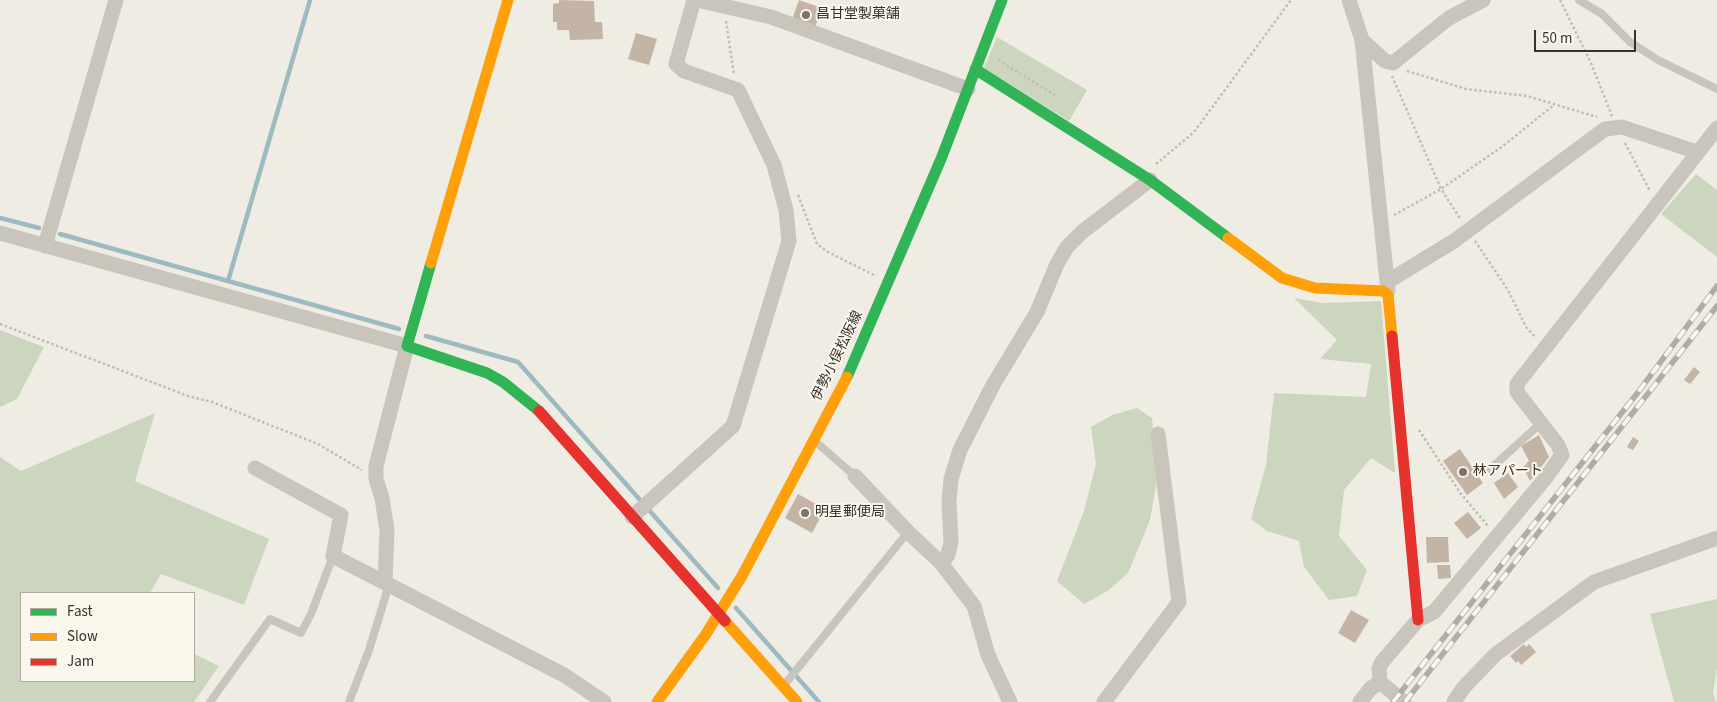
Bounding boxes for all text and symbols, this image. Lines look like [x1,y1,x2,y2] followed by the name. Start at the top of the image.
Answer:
[816,7,900,23] place label: 昌甘堂製菓舗
[800,9,812,21] marker: 昌甘堂製菓舗
[1537,20,1640,52] scale bar
[1542,28,1572,49] text: 50 m
[809,308,867,404] street label: 伊勢小俣松阪線
[1473,464,1543,480] place label: 林アパート
[1457,466,1469,478] marker: 林アパート
[815,505,885,521] place label: 明星郵便局
[799,507,811,519] marker: 明星郵便局
[20,592,195,682] legend
[67,601,93,622] text: Fast
[67,626,98,647] text: Slow
[67,651,94,672] text: Jam

